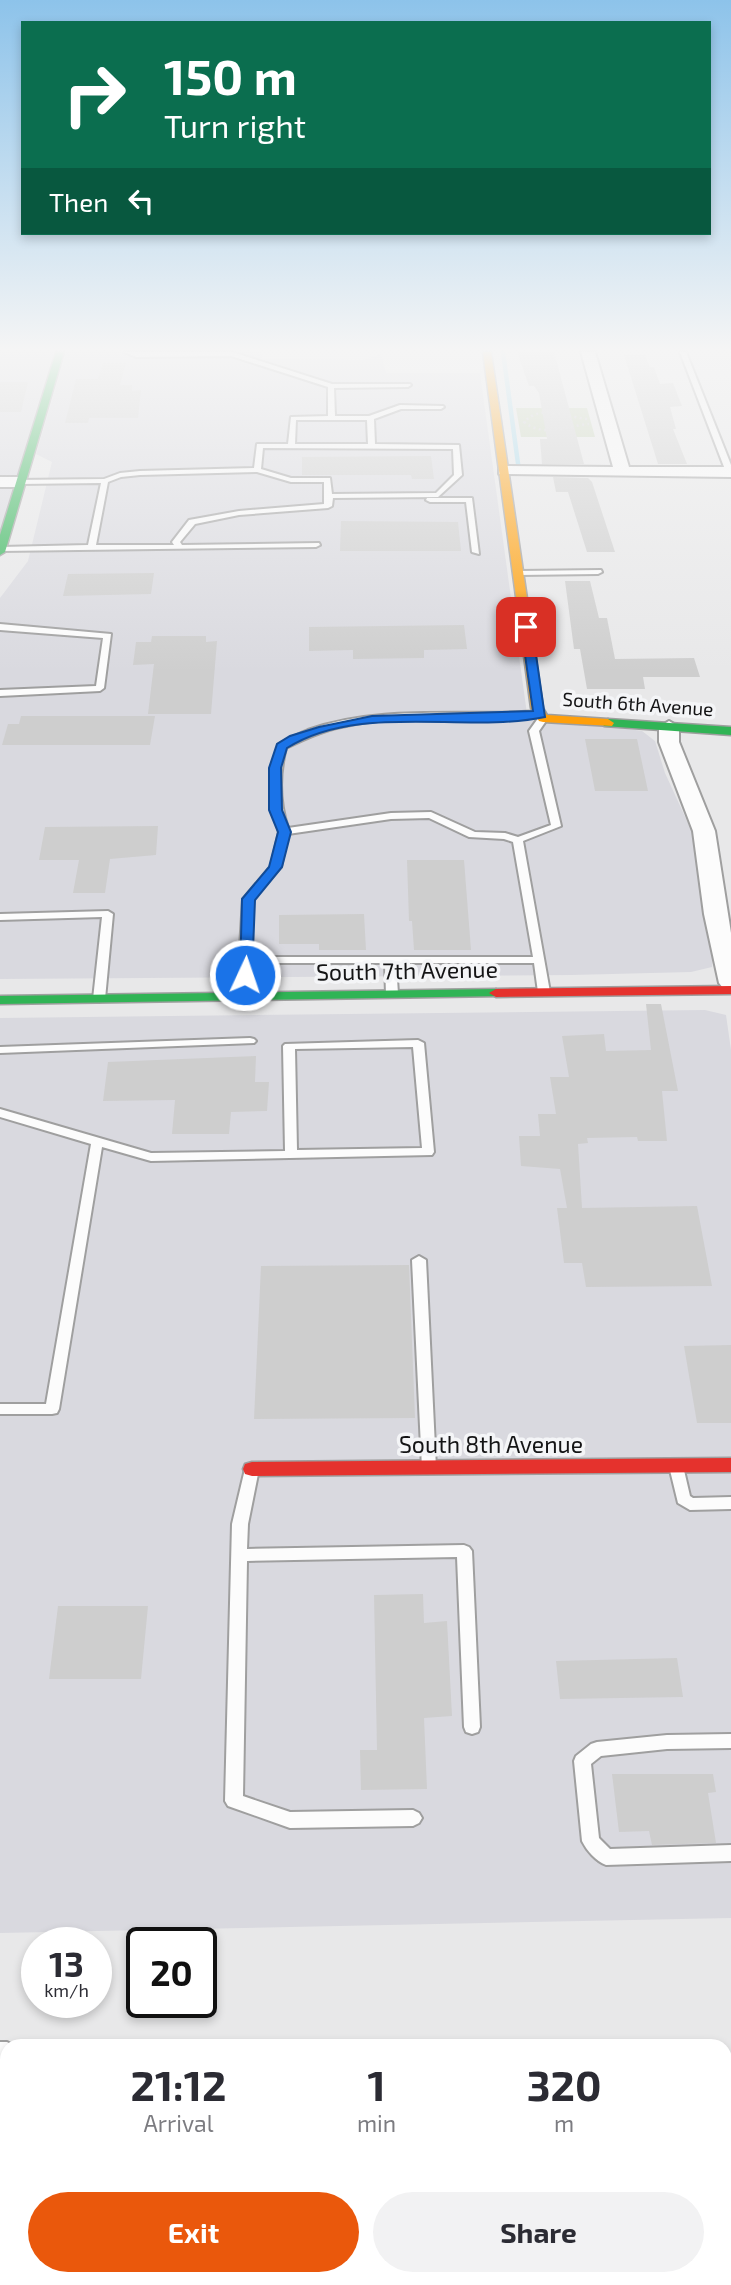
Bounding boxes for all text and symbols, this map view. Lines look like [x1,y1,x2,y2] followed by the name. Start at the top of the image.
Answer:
[164,46,297,105] text: 150 m
[49,49,140,140] icon: right
[164,106,306,144] text: Turn right
[122,182,160,220] icon: left
[49,186,108,217] text: Then
[496,597,556,657] pin
[507,608,545,646] icon: arrive
[562,687,714,720] street label: South 6th Avenue
[208,938,282,1012] position arrow
[316,954,498,986] street label: South 7th Avenue
[399,1430,583,1458] street label: South 8th Avenue
[126,1927,217,2018] speed limit sign: 20
[49,1942,84,1984] text: 13
[44,1979,89,2001] text: km/h
[131,2059,226,2109] text: 21:12
[367,2059,386,2109] text: 1
[527,2059,601,2109] text: 320
[143,2109,213,2137] text: Arrival
[357,2109,396,2137] text: min
[554,2109,574,2137] text: m
[28,2192,359,2272] button: Exit
[373,2192,704,2272] button: Share

